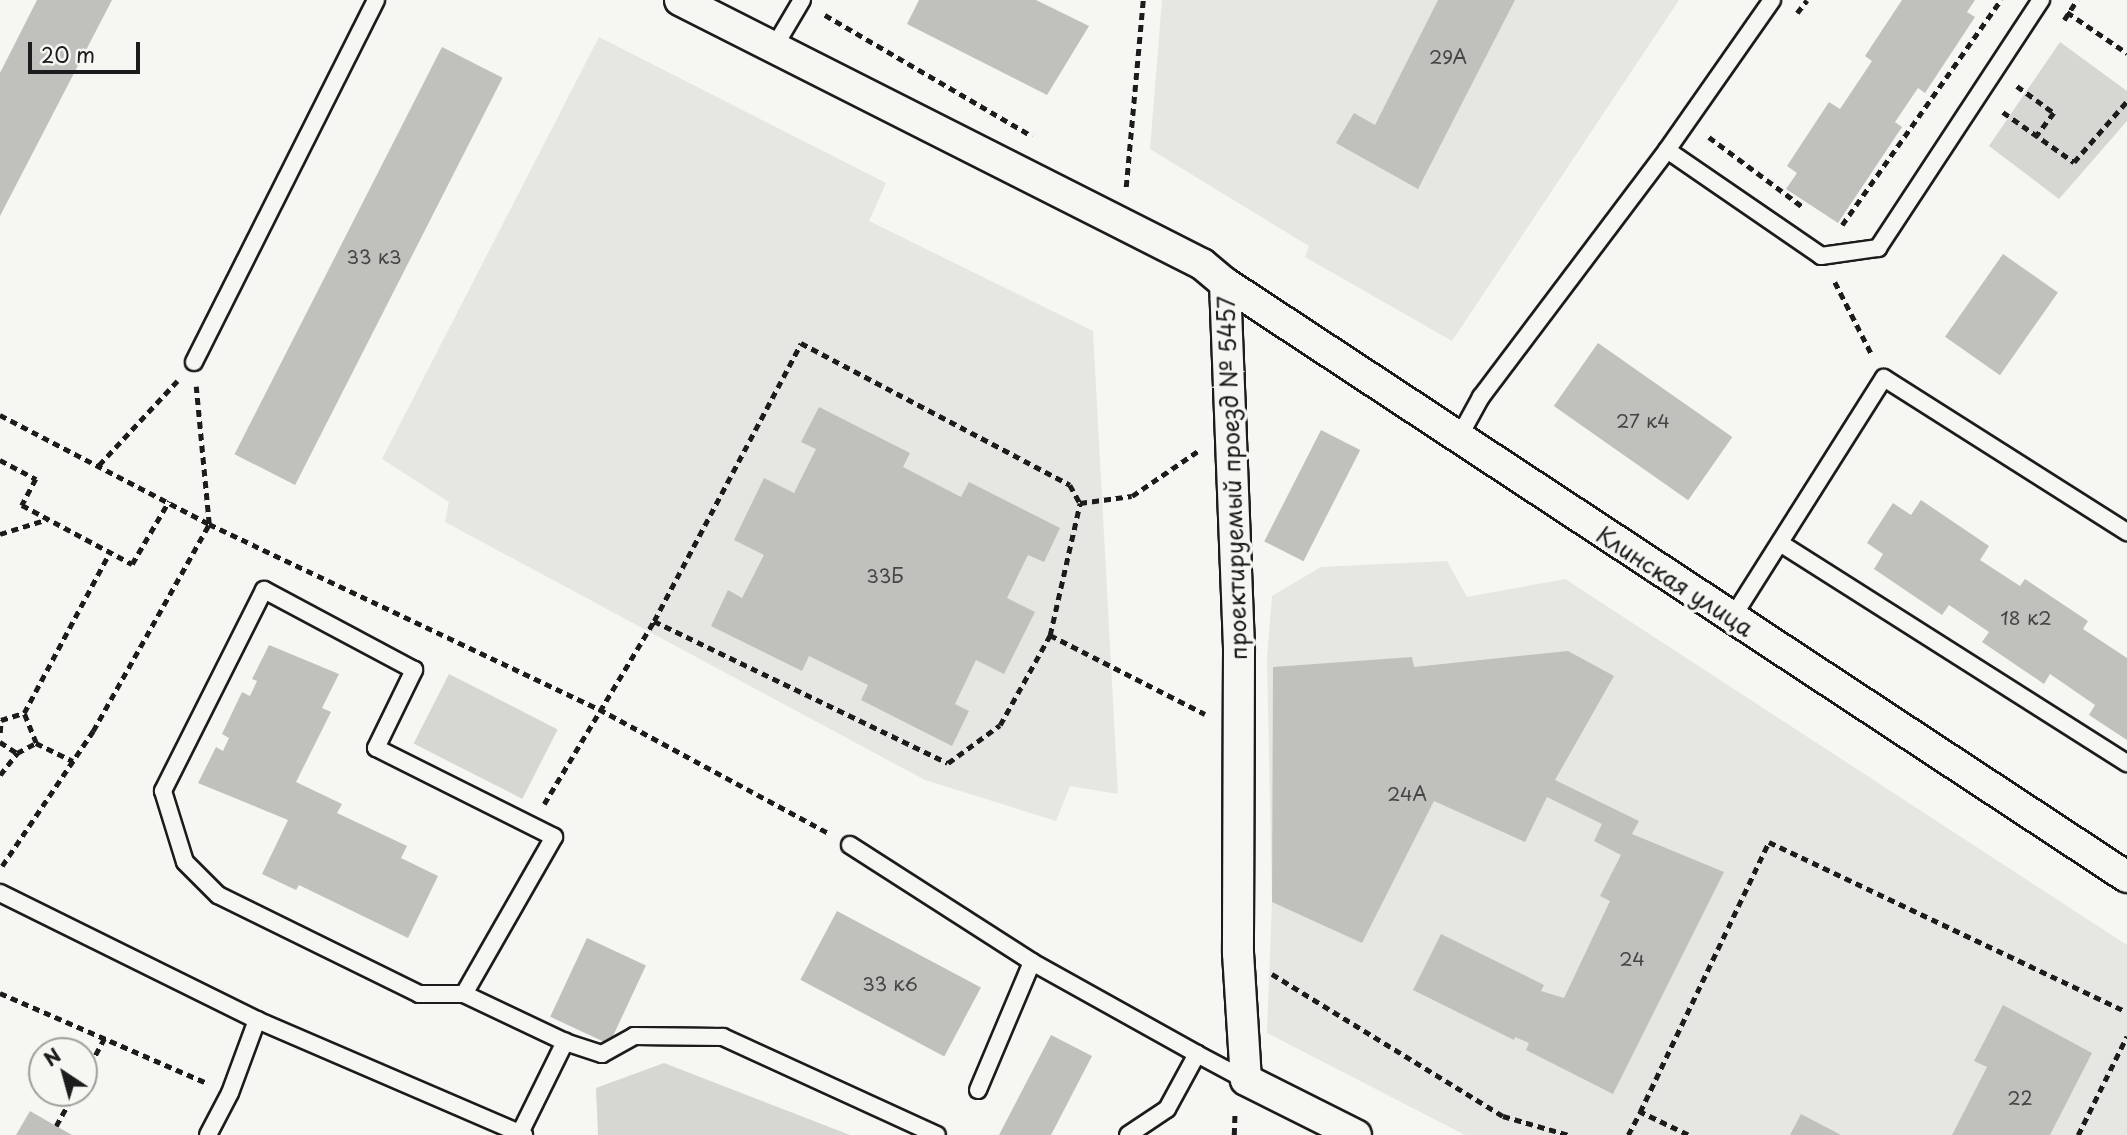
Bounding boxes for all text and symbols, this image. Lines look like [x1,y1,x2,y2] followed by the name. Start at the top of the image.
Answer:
[32,28,144,72] scale bar
[41,38,95,70] text: 20 m
[1429,46,1467,68] house number: 29А
[347,246,401,268] house number: 33 к3
[1212,295,1252,661] street label: проектируемый проезд № 5457
[1616,410,1670,432] house number: 27 к4
[1591,520,1759,642] street label: Клинская улица
[866,565,904,587] house number: 33Б
[2000,607,2052,629] house number: 18 к2
[1387,783,1427,805] house number: 24А
[1619,948,1645,970] house number: 24
[862,973,918,995] house number: 33 к6
[28,1037,98,1107] north arrow
[38,1041,66,1072] text: N
[2007,1087,2033,1109] house number: 22

